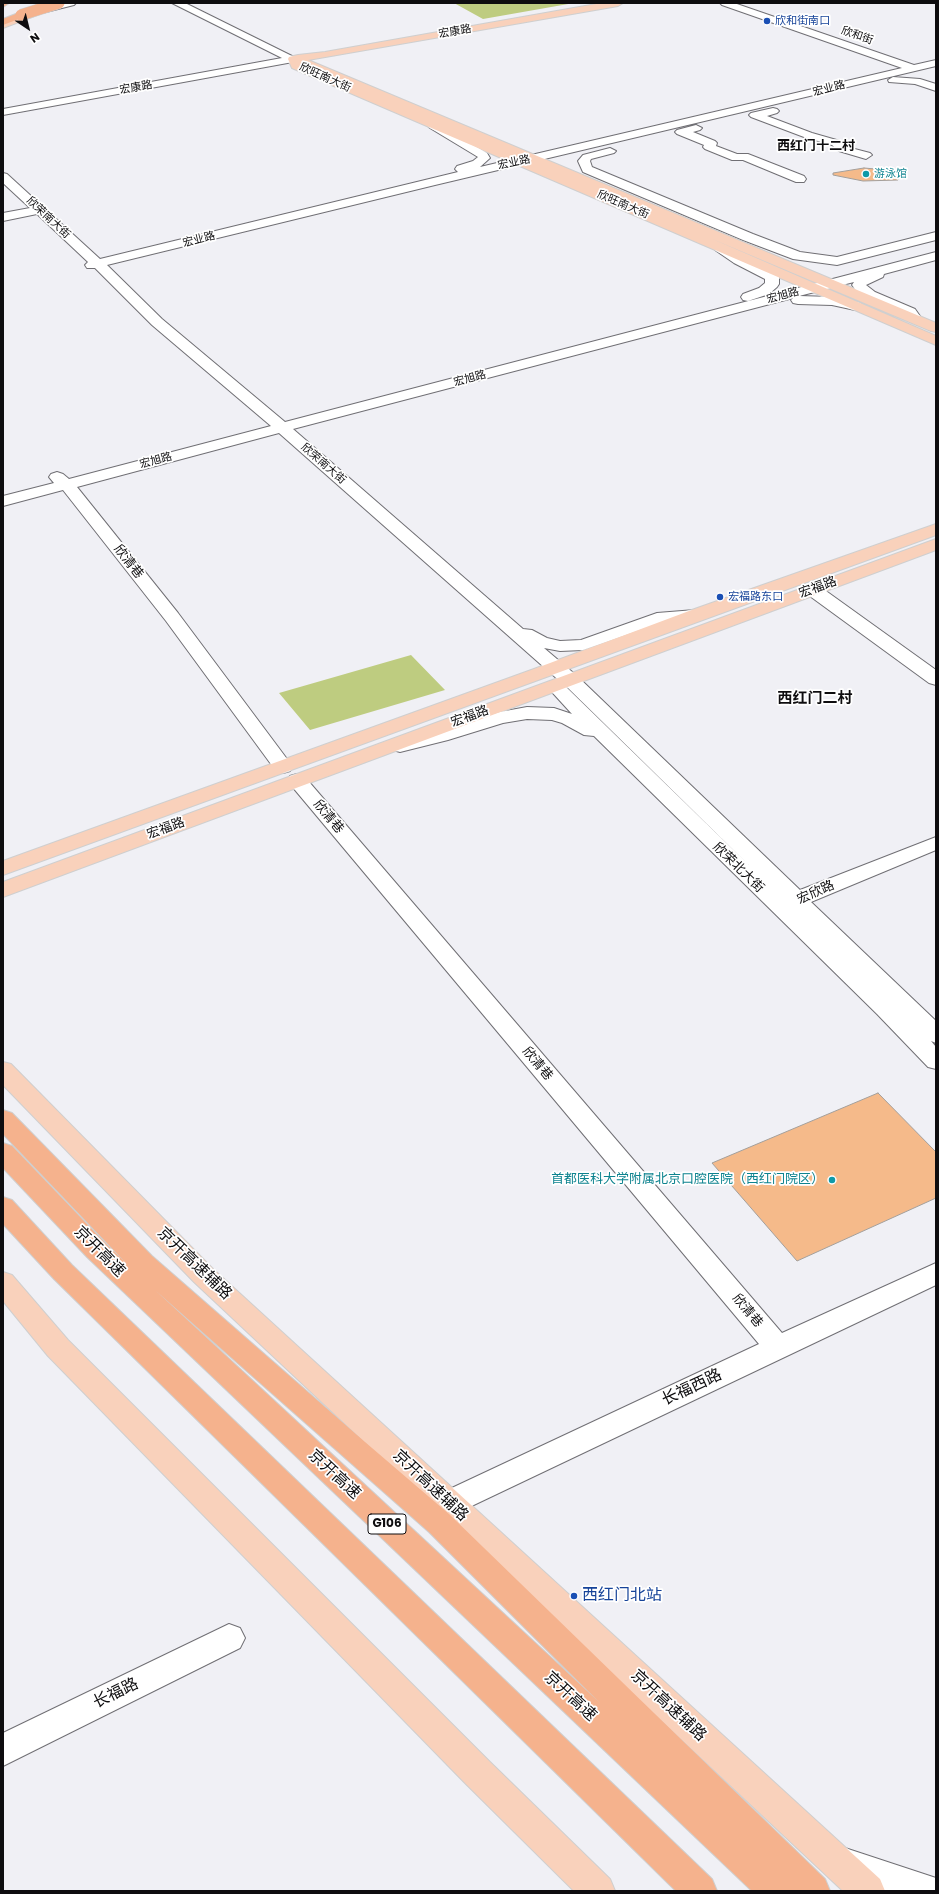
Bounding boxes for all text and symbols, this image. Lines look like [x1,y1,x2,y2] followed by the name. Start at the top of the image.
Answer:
[8,8,48,48] north arrow
[775,14,830,28] place label: 欣和街南口
[762,16,772,26] marker: 欣和街南口
[438,23,472,41] street label: 宏康路
[839,24,875,48] street label: 欣和街
[27,29,43,47] text: N
[297,61,353,95] street label: 欣旺南大街
[119,79,153,97] street label: 宏康路
[811,79,847,99] street label: 宏业路
[777,139,855,155] district label: 西红门十二村
[496,153,532,173] street label: 宏业路
[874,167,907,181] place label: 游泳馆
[861,169,871,179] marker: 游泳馆
[595,188,651,222] street label: 欣旺南大街
[23,194,73,242] street label: 欣荣南大街
[181,230,217,250] street label: 宏业路
[765,285,801,307] street label: 宏旭路
[452,368,488,390] street label: 宏旭路
[298,441,348,487] street label: 欣荣南大街
[138,450,174,472] street label: 宏旭路
[110,542,146,582] street label: 欣清巷
[797,574,839,602] street label: 宏福路
[728,590,783,604] place label: 宏福路东口
[715,592,725,602] marker: 宏福路东口
[778,690,852,708] district label: 西红门二村
[449,703,491,731] street label: 宏福路
[309,797,347,837] street label: 欣清巷
[145,815,187,843] street label: 宏福路
[709,840,767,896] street label: 欣荣北大街
[795,878,837,908] street label: 宏欣路
[518,1044,556,1084] street label: 欣清巷
[551,1172,824,1188] place label: 首都医科大学附属北京口腔医院（西红门院区）
[827,1175,837,1185] marker: 首都医科大学附属北京口腔医院（西红门院区）
[70,1223,128,1281] street label: 京开高速
[153,1224,235,1304] street label: 京开高速辅路
[728,1291,766,1331] street label: 欣清巷
[659,1366,725,1410] street label: 长福西路
[304,1446,364,1504] street label: 京开高速
[388,1446,472,1526] street label: 京开高速辅路
[368,1514,406,1534] road number: G106
[582,1586,662,1606] place label: 西红门北站
[569,1591,579,1601] marker: 西红门北站
[626,1666,710,1746] street label: 京开高速辅路
[540,1668,600,1726] street label: 京开高速
[90,1675,142,1713] street label: 长福路

